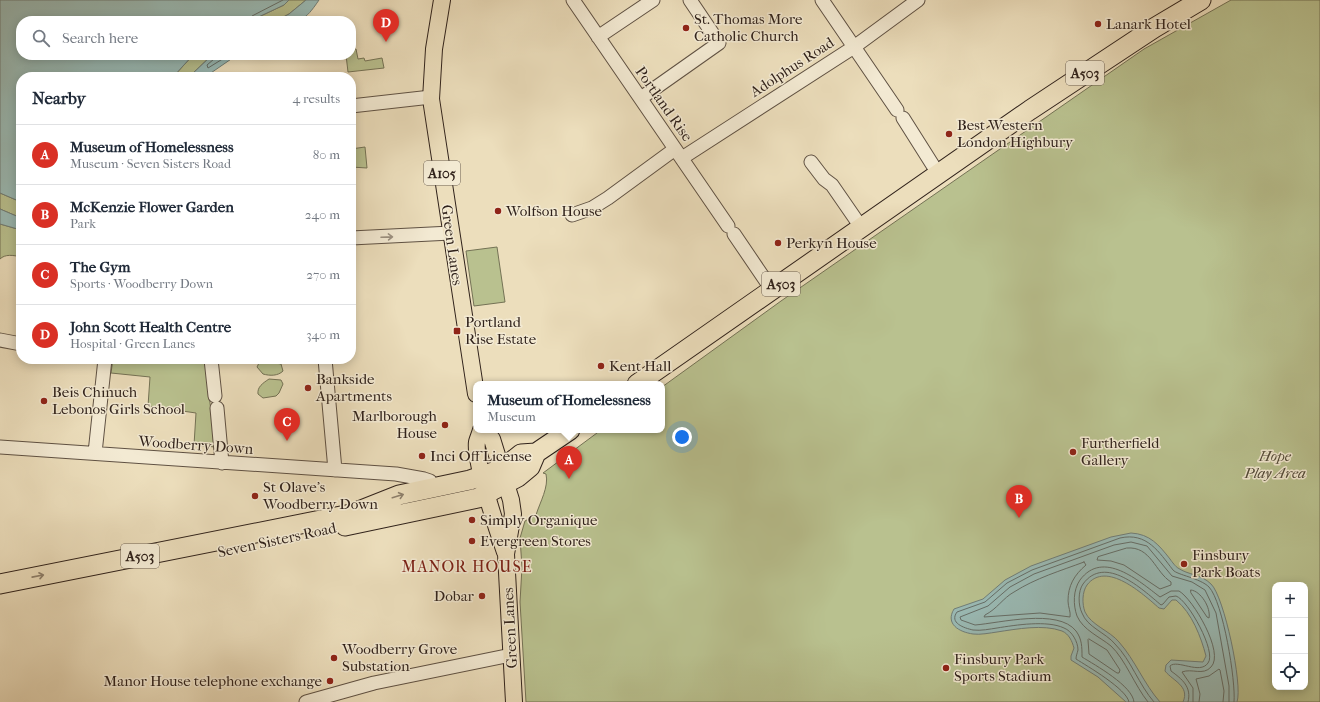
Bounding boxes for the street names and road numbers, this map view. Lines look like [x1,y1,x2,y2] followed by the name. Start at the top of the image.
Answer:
[746,33,838,101] street label: Adolphus Road
[1066,61,1104,85] road number: A503
[632,63,697,145] street label: Portland Rise
[424,161,460,185] road number: A105
[437,203,467,287] street label: Green Lanes
[762,272,800,296] road number: A503
[137,432,254,458] street label: Woodberry Down
[216,518,339,561] street label: Seven Sisters Road
[121,544,159,568] road number: A503
[499,586,521,669] street label: Green Lanes

